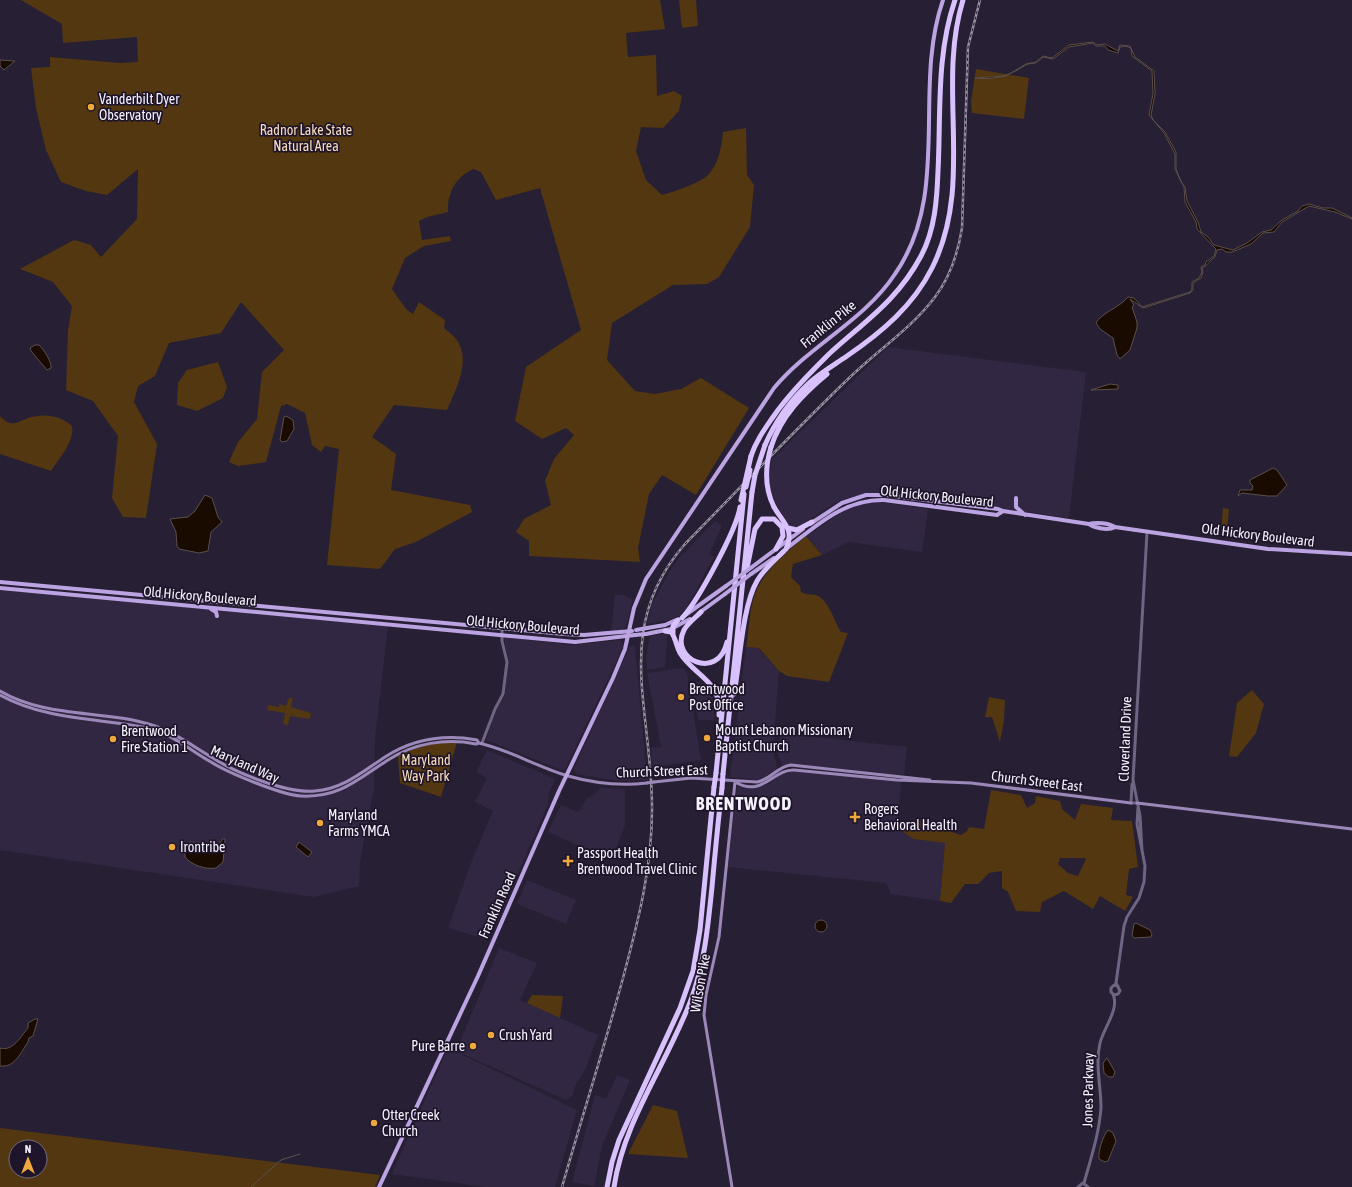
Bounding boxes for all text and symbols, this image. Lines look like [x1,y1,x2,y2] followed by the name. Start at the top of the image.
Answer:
[99,91,180,123] place label: Vanderbilt Dyer Observatory
[86,102,96,112] marker: Vanderbilt Dyer Observatory
[260,122,352,154] park label: Radnor Lake State Natural Area
[797,297,859,351] street label: Franklin Pike
[880,482,994,510] street label: Old Hickory Boulevard
[1201,520,1315,550] street label: Old Hickory Boulevard
[143,583,257,609] street label: Old Hickory Boulevard
[466,612,580,638] street label: Old Hickory Boulevard
[689,681,745,713] place label: Brentwood Post Office
[676,692,686,702] marker: Brentwood Post Office
[1116,696,1134,782] street label: Cloverland Drive
[715,722,853,754] place label: Mount Lebanon Missionary Baptist Church
[121,723,188,755] place label: Brentwood Fire Station 1
[702,733,712,743] marker: Mount Lebanon Missionary Baptist Church
[108,734,118,744] marker: Brentwood Fire Station 1
[208,742,282,786] street label: Maryland Way
[401,752,451,784] park label: Maryland Way Park
[616,761,708,781] street label: Church Street East
[990,767,1084,795] street label: Church Street East
[696,793,792,814] district label: BRENTWOOD
[864,801,957,833] place label: Rogers Behavioral Health
[328,807,390,839] place label: Maryland Farms YMCA
[849,811,861,823] marker: Rogers Behavioral Health
[315,818,325,828] marker: Maryland Farms YMCA
[180,839,225,855] place label: Irontribe
[167,842,177,852] marker: Irontribe
[577,845,697,877] place label: Passport Health Brentwood Travel Clinic
[562,855,574,867] marker: Passport Health Brentwood Travel Clinic
[475,869,519,941] street label: Franklin Road
[687,952,713,1014] street label: Wilson Pike
[499,1027,553,1043] place label: Crush Yard
[486,1030,496,1040] marker: Crush Yard
[411,1038,465,1054] place label: Pure Barre
[468,1041,478,1051] marker: Pure Barre
[1079,1052,1097,1128] street label: Jones Parkway
[382,1107,440,1139] place label: Otter Creek Church
[369,1118,379,1128] marker: Otter Creek Church
[8,1139,48,1179] north arrow
[25,1143,31,1155] text: N

